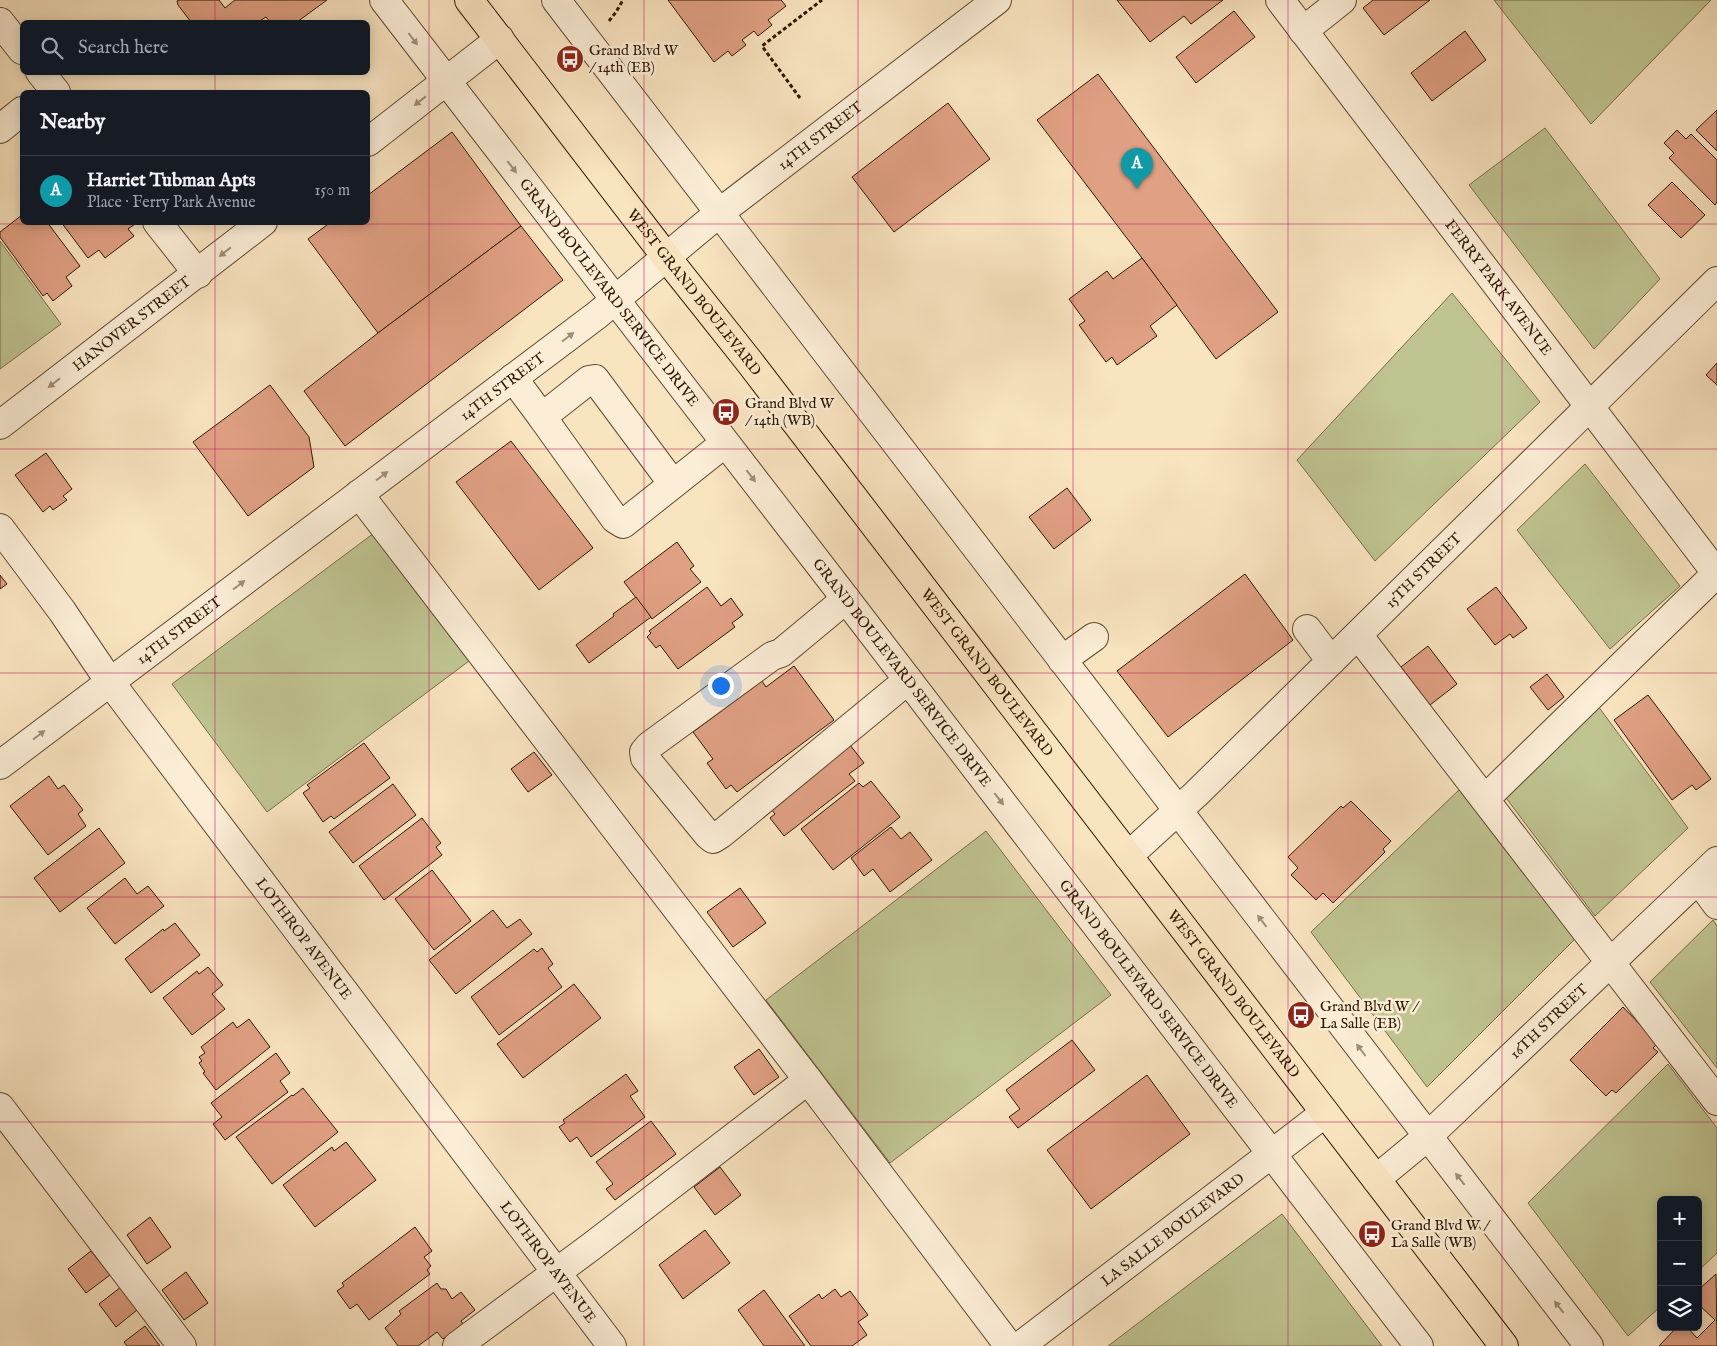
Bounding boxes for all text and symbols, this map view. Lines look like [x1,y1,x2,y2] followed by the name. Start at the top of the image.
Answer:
[20,20,370,75] search box
[408,32,419,45] one-way arrow
[38,34,66,62] icon: search
[78,36,169,60] text: Search here
[589,41,679,77] place label: Grand Blvd W / 14th (EB)
[555,44,585,74] bus stop icon: Grand Blvd W / 14th (EB)
[414,96,427,107] one-way arrow
[774,97,867,174] street label: 14TH STREET
[40,109,105,136] text: Nearby
[1121,148,1153,189] pin: A
[507,160,518,173] one-way arrow
[87,169,256,193] text: Harriet Tubman Apts
[515,175,703,410] street label: GRAND BOULEVARD SERVICE DRIVE
[51,181,61,201] text: A
[315,181,350,201] text: 150 m
[87,193,256,213] text: Place · Ferry Park Avenue
[623,205,765,380] street label: WEST GRAND BOULEVARD
[1441,216,1556,359] street label: FERRY PARK AVENUE
[219,247,232,258] one-way arrow
[69,272,195,376] street label: HANOVER STREET
[561,331,574,342] one-way arrow
[456,349,549,425] street label: 14TH STREET
[48,378,61,389] one-way arrow
[745,394,835,430] place label: Grand Blvd W / 14th (WB)
[711,397,741,427] bus stop icon: Grand Blvd W / 14th (WB)
[745,469,756,482] one-way arrow
[375,471,388,482] one-way arrow
[1381,529,1466,612] street label: 15TH STREET
[808,555,996,791] street label: GRAND BOULEVARD SERVICE DRIVE
[232,580,246,590] one-way arrow
[917,585,1058,760] street label: WEST GRAND BOULEVARD
[133,592,226,669] street label: 14TH STREET
[708,673,734,699] your location
[32,730,45,741] one-way arrow
[994,792,1005,805] one-way arrow
[251,874,356,1004] street label: LOTHROP AVENUE
[1055,876,1242,1112] street label: GRAND BOULEVARD SERVICE DRIVE
[1163,906,1304,1082] street label: WEST GRAND BOULEVARD
[1257,914,1267,928] one-way arrow
[1506,980,1592,1063] street label: 16TH STREET
[1320,997,1420,1033] place label: Grand Blvd W / La Salle (EB)
[1286,1000,1316,1030] bus stop icon: Grand Blvd W / La Salle (EB)
[1355,1044,1366,1057] one-way arrow
[1097,1169,1248,1291] street label: LA SALLE BOULEVARD
[1454,1173,1465,1186] one-way arrow
[1657,1196,1702,1331] map controls
[1657,1196,1702,1241] button: +
[496,1197,600,1327] street label: LOTHROP AVENUE
[1391,1216,1491,1252] place label: Grand Blvd W / La Salle (WB)
[1357,1219,1387,1249] bus stop icon: Grand Blvd W / La Salle (WB)
[1657,1241,1702,1286] button: −
[1657,1286,1702,1331] button: layers
[1554,1301,1564,1314] one-way arrow

